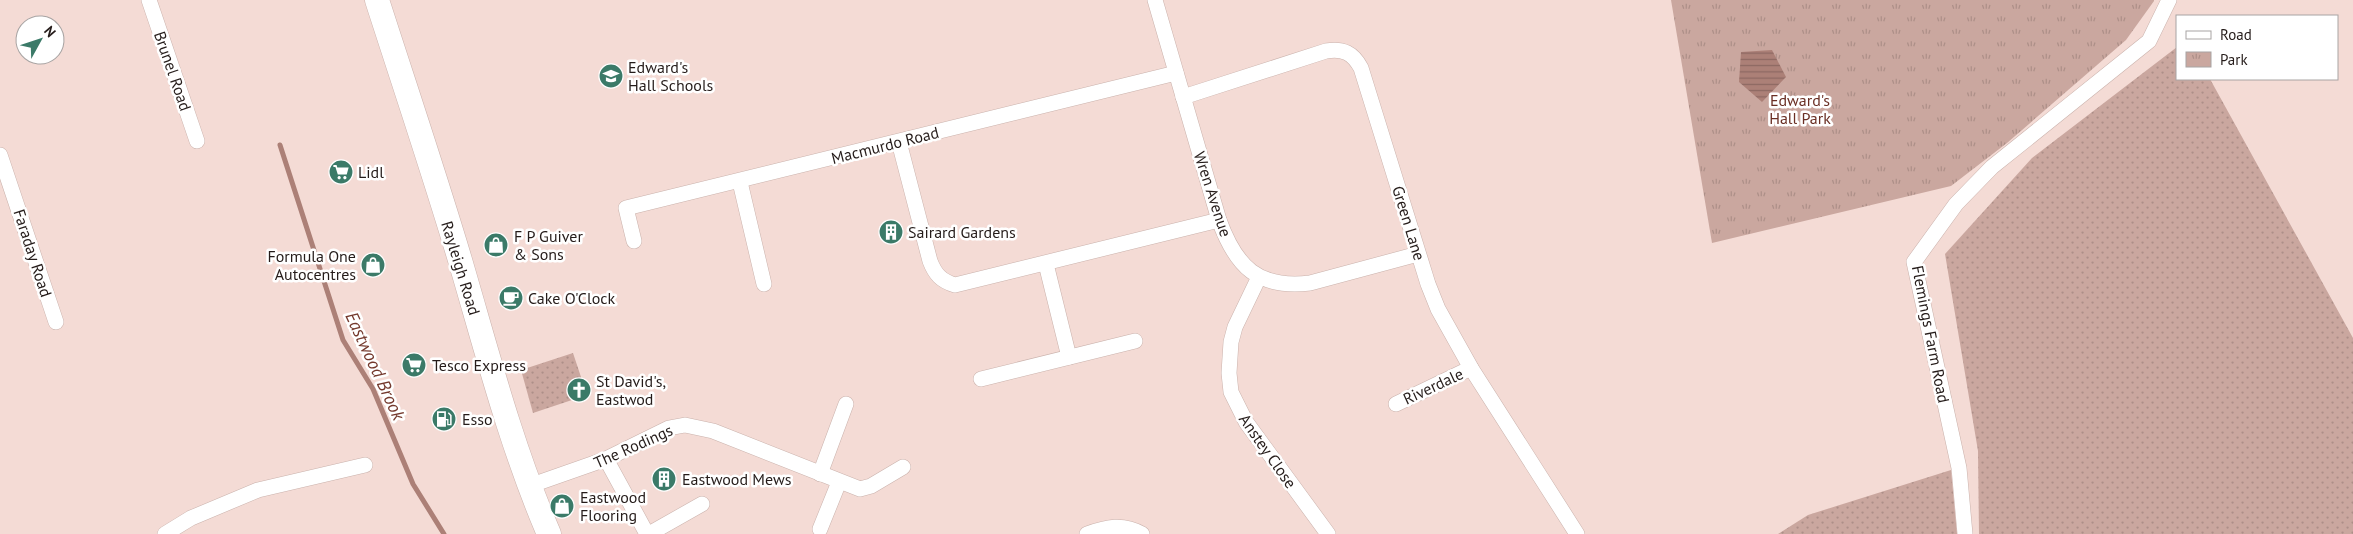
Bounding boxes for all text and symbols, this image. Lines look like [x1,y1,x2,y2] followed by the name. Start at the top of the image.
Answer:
[15,15,65,65] north arrow
[2176,15,2338,80] legend
[40,22,60,41] text: N
[2220,25,2252,44] text: Road
[150,28,196,114] street label: Brunel Road
[2220,50,2248,69] text: Park
[628,57,714,95] place label: Edward's Hall Schools
[598,63,624,89] school or university icon: Edward's Hall Schools
[1769,90,1831,128] park label: Edward's Hall Park
[829,122,941,168] street label: Macmurdo Road
[1190,149,1236,239] street label: Wren Avenue
[328,159,354,185] supermarket icon: Lidl
[358,162,384,182] place label: Lidl
[1388,183,1430,263] street label: Green Lane
[9,207,57,299] street label: Faraday Road
[437,219,485,317] street label: Rayleigh Road
[878,219,904,245] building icon: Sairard Gardens
[908,222,1016,242] place label: Sairard Gardens
[514,226,583,264] place label: F P Guiver & Sons
[483,232,509,258] shop icon: F P Guiver & Sons
[267,246,356,284] place label: Formula One Autocentres
[360,252,386,278] shop icon: Formula One Autocentres
[1908,264,1954,404] street label: Flemings Farm Road
[498,285,524,311] cafe icon: Cake O'Clock
[528,288,615,308] place label: Cake O'Clock
[340,308,411,424] water label: Eastwood Brook
[401,352,427,378] supermarket icon: Tesco Express
[432,355,526,375] place label: Tesco Express
[1400,363,1466,409] street label: Riverdale
[596,371,666,409] place label: St David's, Eastwod
[566,377,592,403] church icon: St David's, Eastwod
[431,406,457,432] fuel station icon: Esso
[462,409,493,429] place label: Esso
[1235,410,1301,492] street label: Anstey Close
[590,420,676,472] street label: The Rodings
[651,466,677,492] building icon: Eastwood Mews
[682,469,792,489] place label: Eastwood Mews
[580,487,646,525] place label: Eastwood Flooring
[549,493,575,519] shop icon: Eastwood Flooring

